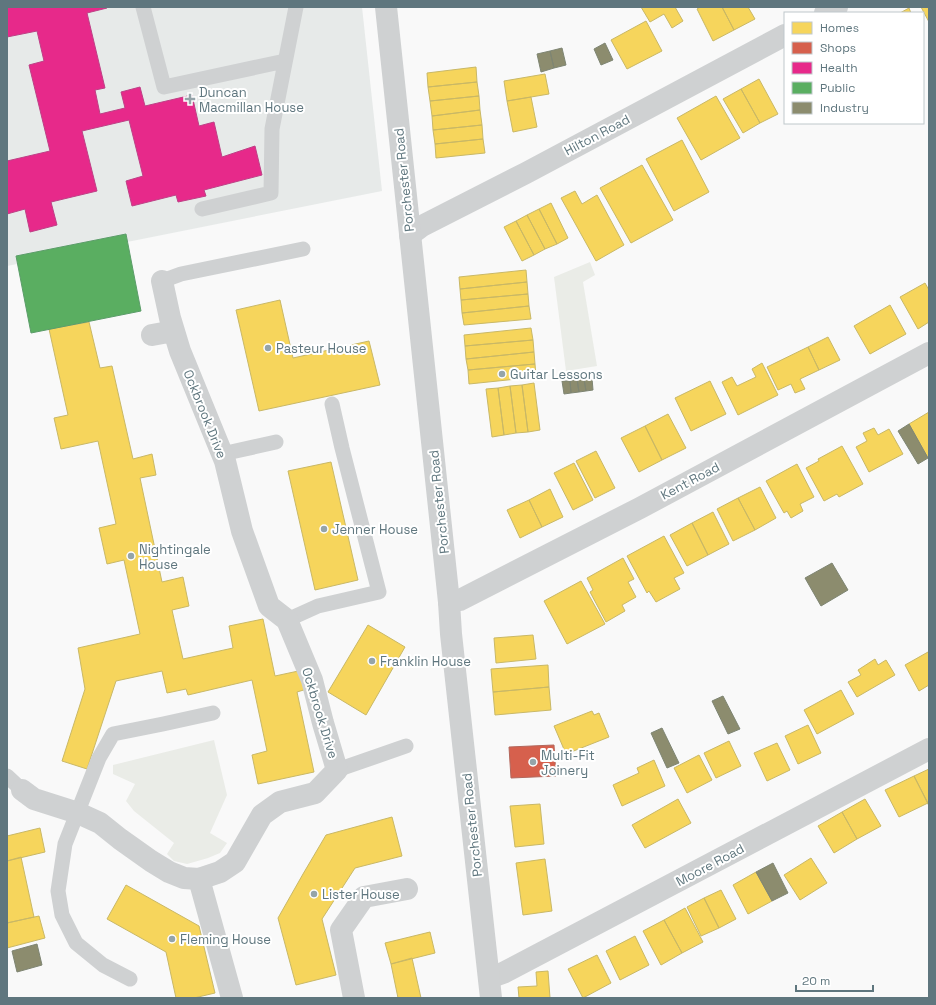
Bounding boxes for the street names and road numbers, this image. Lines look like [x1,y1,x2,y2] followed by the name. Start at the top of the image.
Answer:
[561,111,633,159] street label: Hilton Road
[390,127,418,233] street label: Porchester Road
[180,367,230,461] street label: Ockbrook Drive
[425,449,453,555] street label: Porchester Road
[658,458,722,504] street label: Kent Road
[298,666,342,760] street label: Ockbrook Drive
[458,772,486,878] street label: Porchester Road
[673,840,747,890] street label: Moore Road

